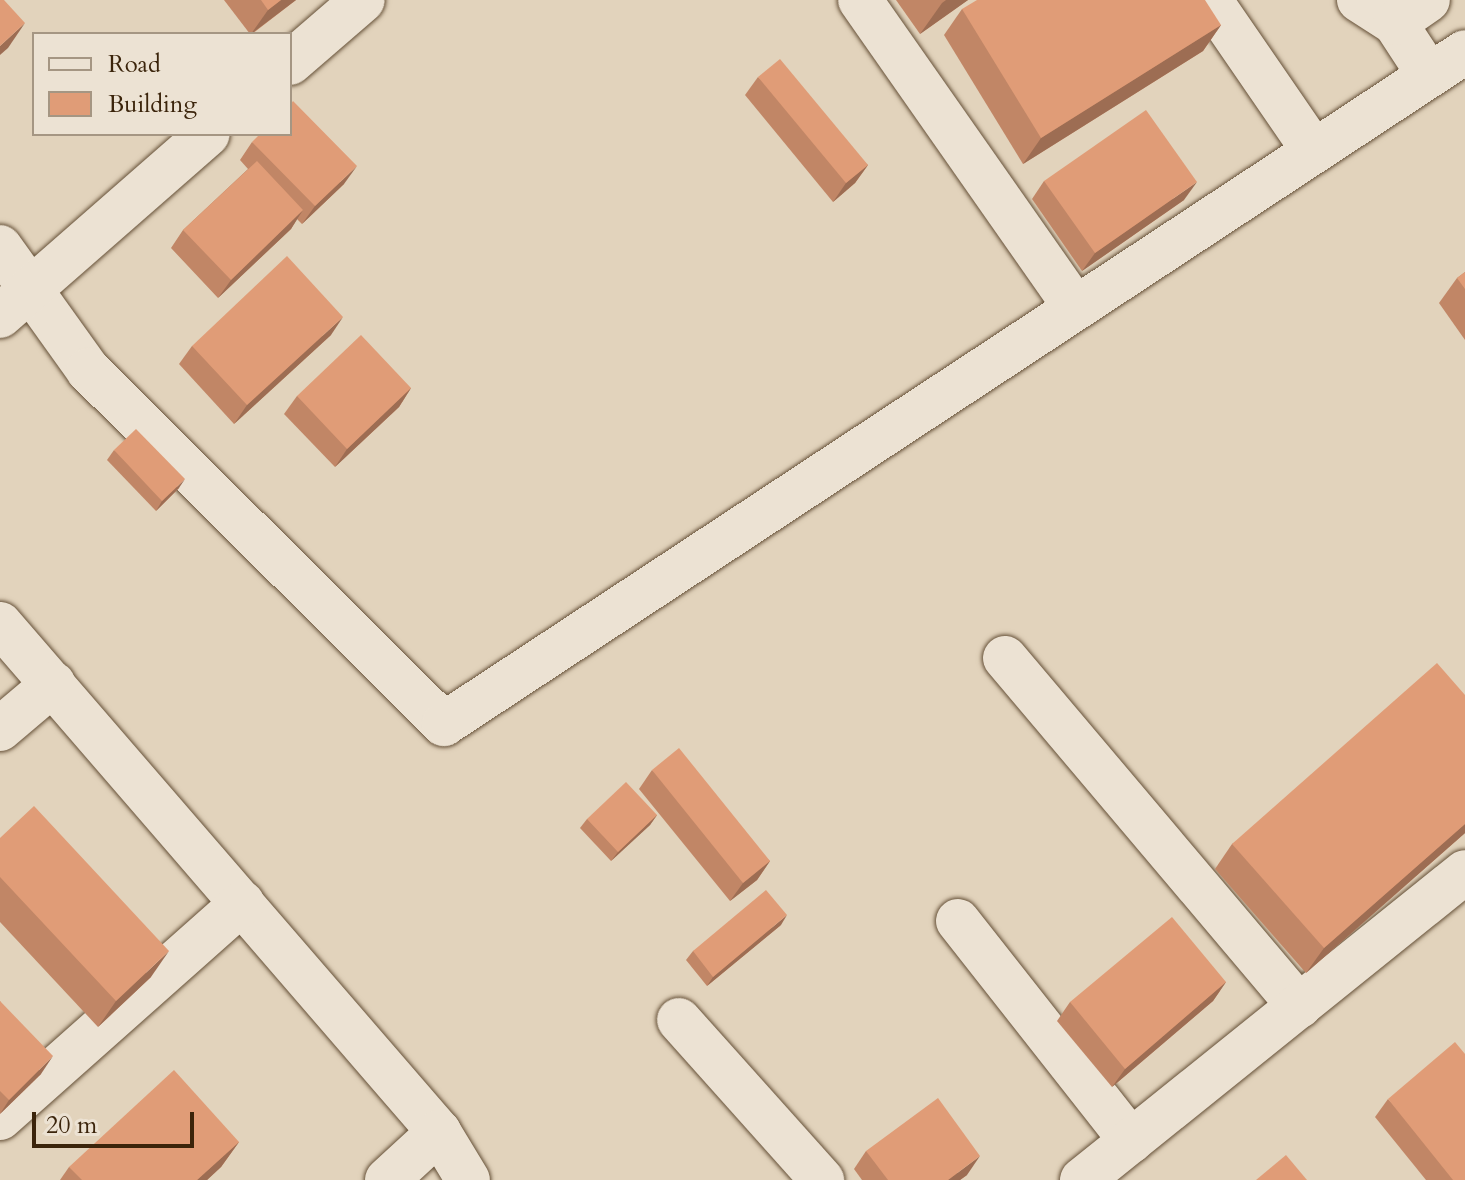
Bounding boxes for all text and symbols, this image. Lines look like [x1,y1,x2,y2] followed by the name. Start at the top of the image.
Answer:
[32,32,292,136] legend
[108,48,161,81] text: Road
[108,88,197,121] text: Building
[36,1096,198,1146] scale bar
[46,1109,97,1142] text: 20 m

